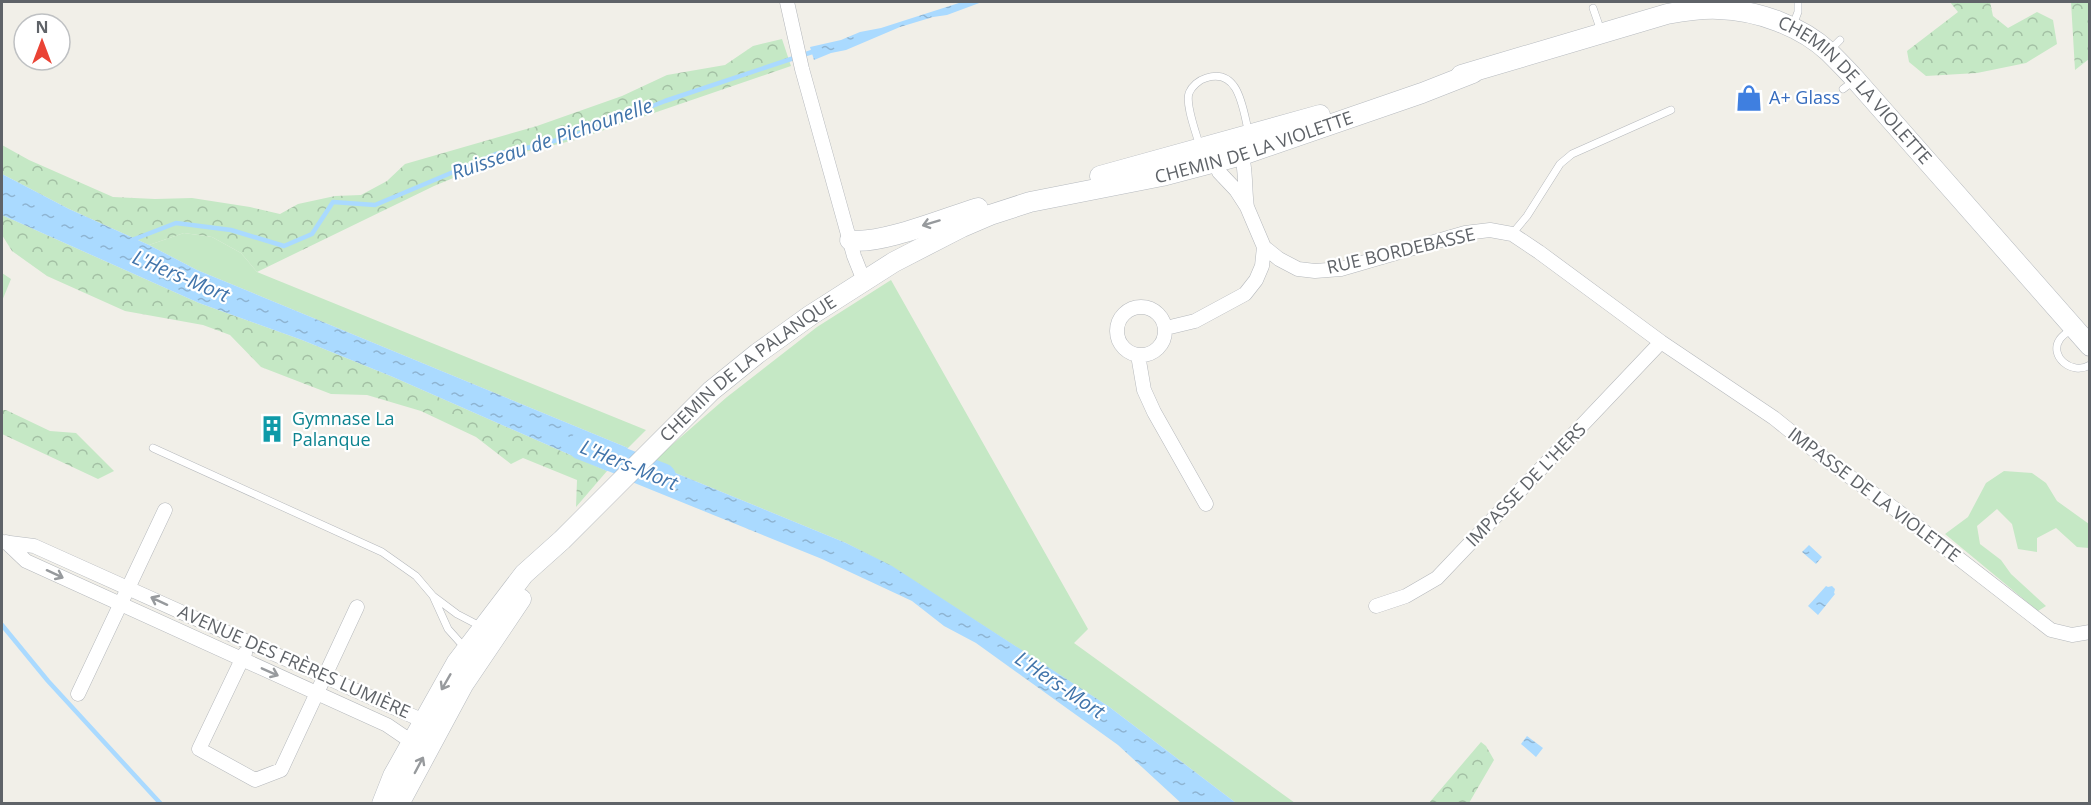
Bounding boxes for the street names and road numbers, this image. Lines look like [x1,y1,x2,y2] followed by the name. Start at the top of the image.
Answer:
[1775,10,1938,169] street label: CHEMIN DE LA VIOLETTE
[1153,105,1356,188] street label: CHEMIN DE LA VIOLETTE
[1324,221,1477,279] street label: RUE BORDEBASSE
[654,289,840,447] street label: CHEMIN DE LA PALANQUE
[1460,417,1591,551] street label: IMPASSE DE L'HERS
[1784,421,1966,567] street label: IMPASSE DE LA VIOLETTE
[174,599,414,723] street label: AVENUE DES FRÈRES LUMIÈRE

